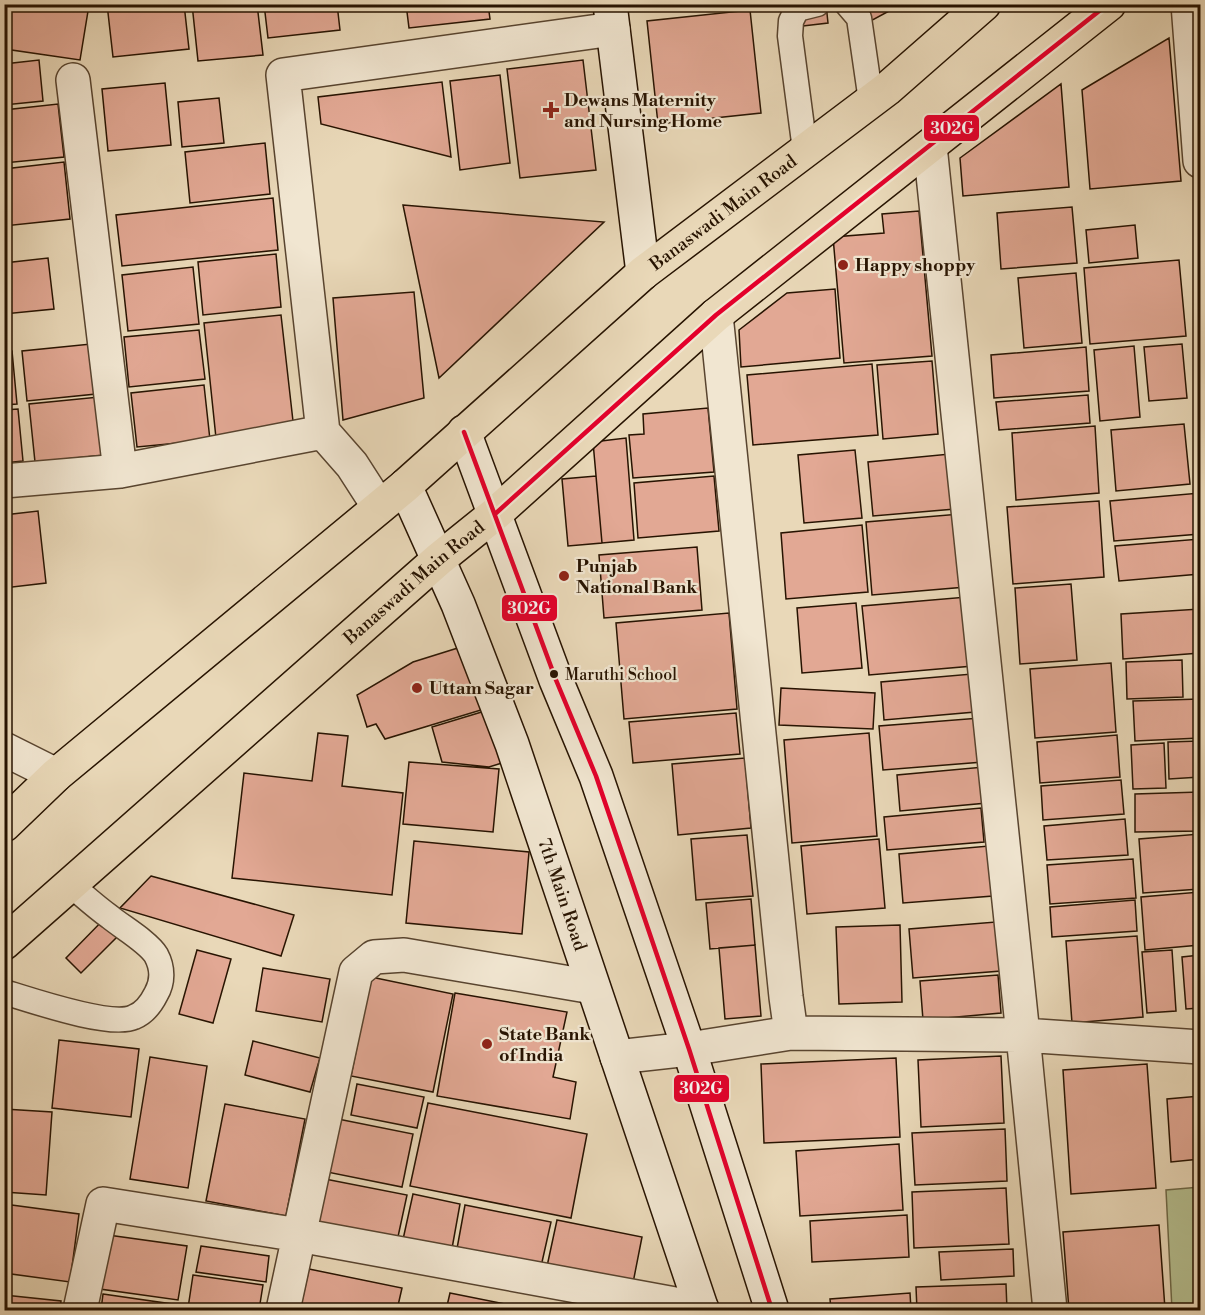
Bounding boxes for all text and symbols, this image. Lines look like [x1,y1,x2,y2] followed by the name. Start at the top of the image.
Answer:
[564,89,723,133] place label: Dewans Maternity and Nursing Home
[542,101,560,119] marker: Dewans Maternity and Nursing Home
[923,114,980,142] line badge: 302G
[930,119,974,139] text: 302G
[644,150,802,277] street label: Banaswadi Main Road
[855,254,976,277] place label: Happy shoppy
[836,258,850,272] marker: Happy shoppy
[338,515,490,650] street label: Banaswadi Main Road
[576,555,698,599] place label: Punjab National Bank
[557,569,571,583] marker: Punjab National Bank
[501,594,558,622] line badge: 302G
[507,599,551,619] text: 302G
[565,665,677,685] place label: Maruthi School
[548,668,560,680] marker: Maruthi School
[429,677,534,700] place label: Uttam Sagar
[410,681,424,695] marker: Uttam Sagar
[532,835,592,955] street label: 7th Main Road
[499,1023,591,1067] place label: State Bank of India
[480,1037,494,1051] marker: State Bank of India
[673,1074,730,1103] line badge: 302G
[679,1079,723,1099] text: 302G

